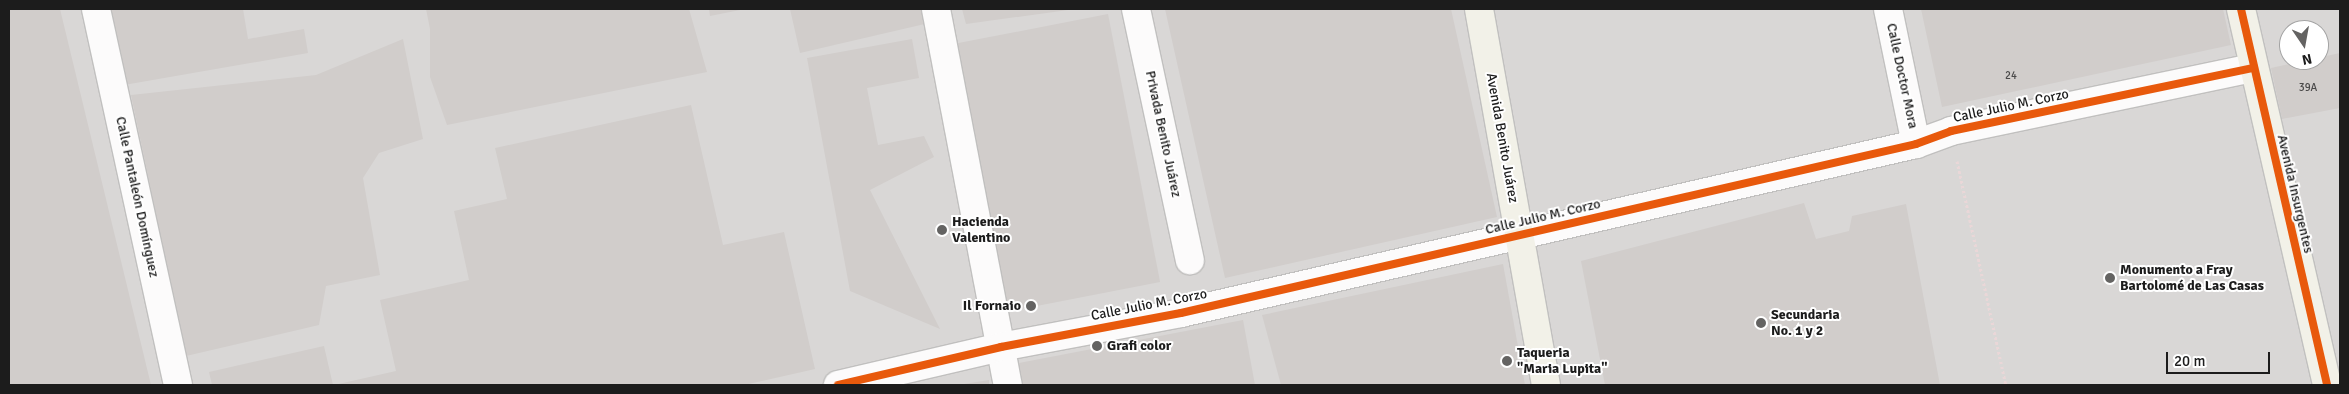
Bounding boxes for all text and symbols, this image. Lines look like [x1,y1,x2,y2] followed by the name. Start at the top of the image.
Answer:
[2279,20,2329,70] north arrow
[1883,22,1921,130] street label: Calle Doctor Mora
[2300,50,2314,69] text: N
[1141,69,1185,199] street label: Privada Benito Juárez
[2005,69,2017,83] house number: 24
[1482,72,1522,204] street label: Avenida Benito Juárez
[2299,81,2317,95] house number: 39A
[1952,86,2070,126] street label: Calle Julio M. Corzo
[112,115,162,279] street label: Calle Pantaleón Domínguez
[2273,133,2317,255] street label: Avenida Insurgentes
[1484,196,1602,238] street label: Calle Julio M. Corzo
[952,214,1010,246] place label: Hacienda Valentino
[936,224,948,236] marker: Hacienda Valentino
[2120,262,2264,294] place label: Monumento a Fray Bartolomé de Las Casas
[2104,272,2116,284] marker: Monumento a Fray Bartolomé de Las Casas
[1090,286,1208,324] street label: Calle Julio M. Corzo
[963,298,1021,314] place label: Il Fornaio
[1025,300,1037,312] marker: Il Fornaio
[1771,307,1840,340] place label: Secundaria No. 1 y 2
[1755,317,1767,329] marker: Secundaria No. 1 y 2
[1107,338,1171,354] place label: Grafi color
[1091,340,1103,352] marker: Grafi color
[2169,342,2273,374] scale bar
[1517,345,1608,378] place label: Taqueria "Maria Lupita"
[2174,352,2205,370] text: 20 m
[1501,355,1513,367] marker: Taqueria "Maria Lupita"

